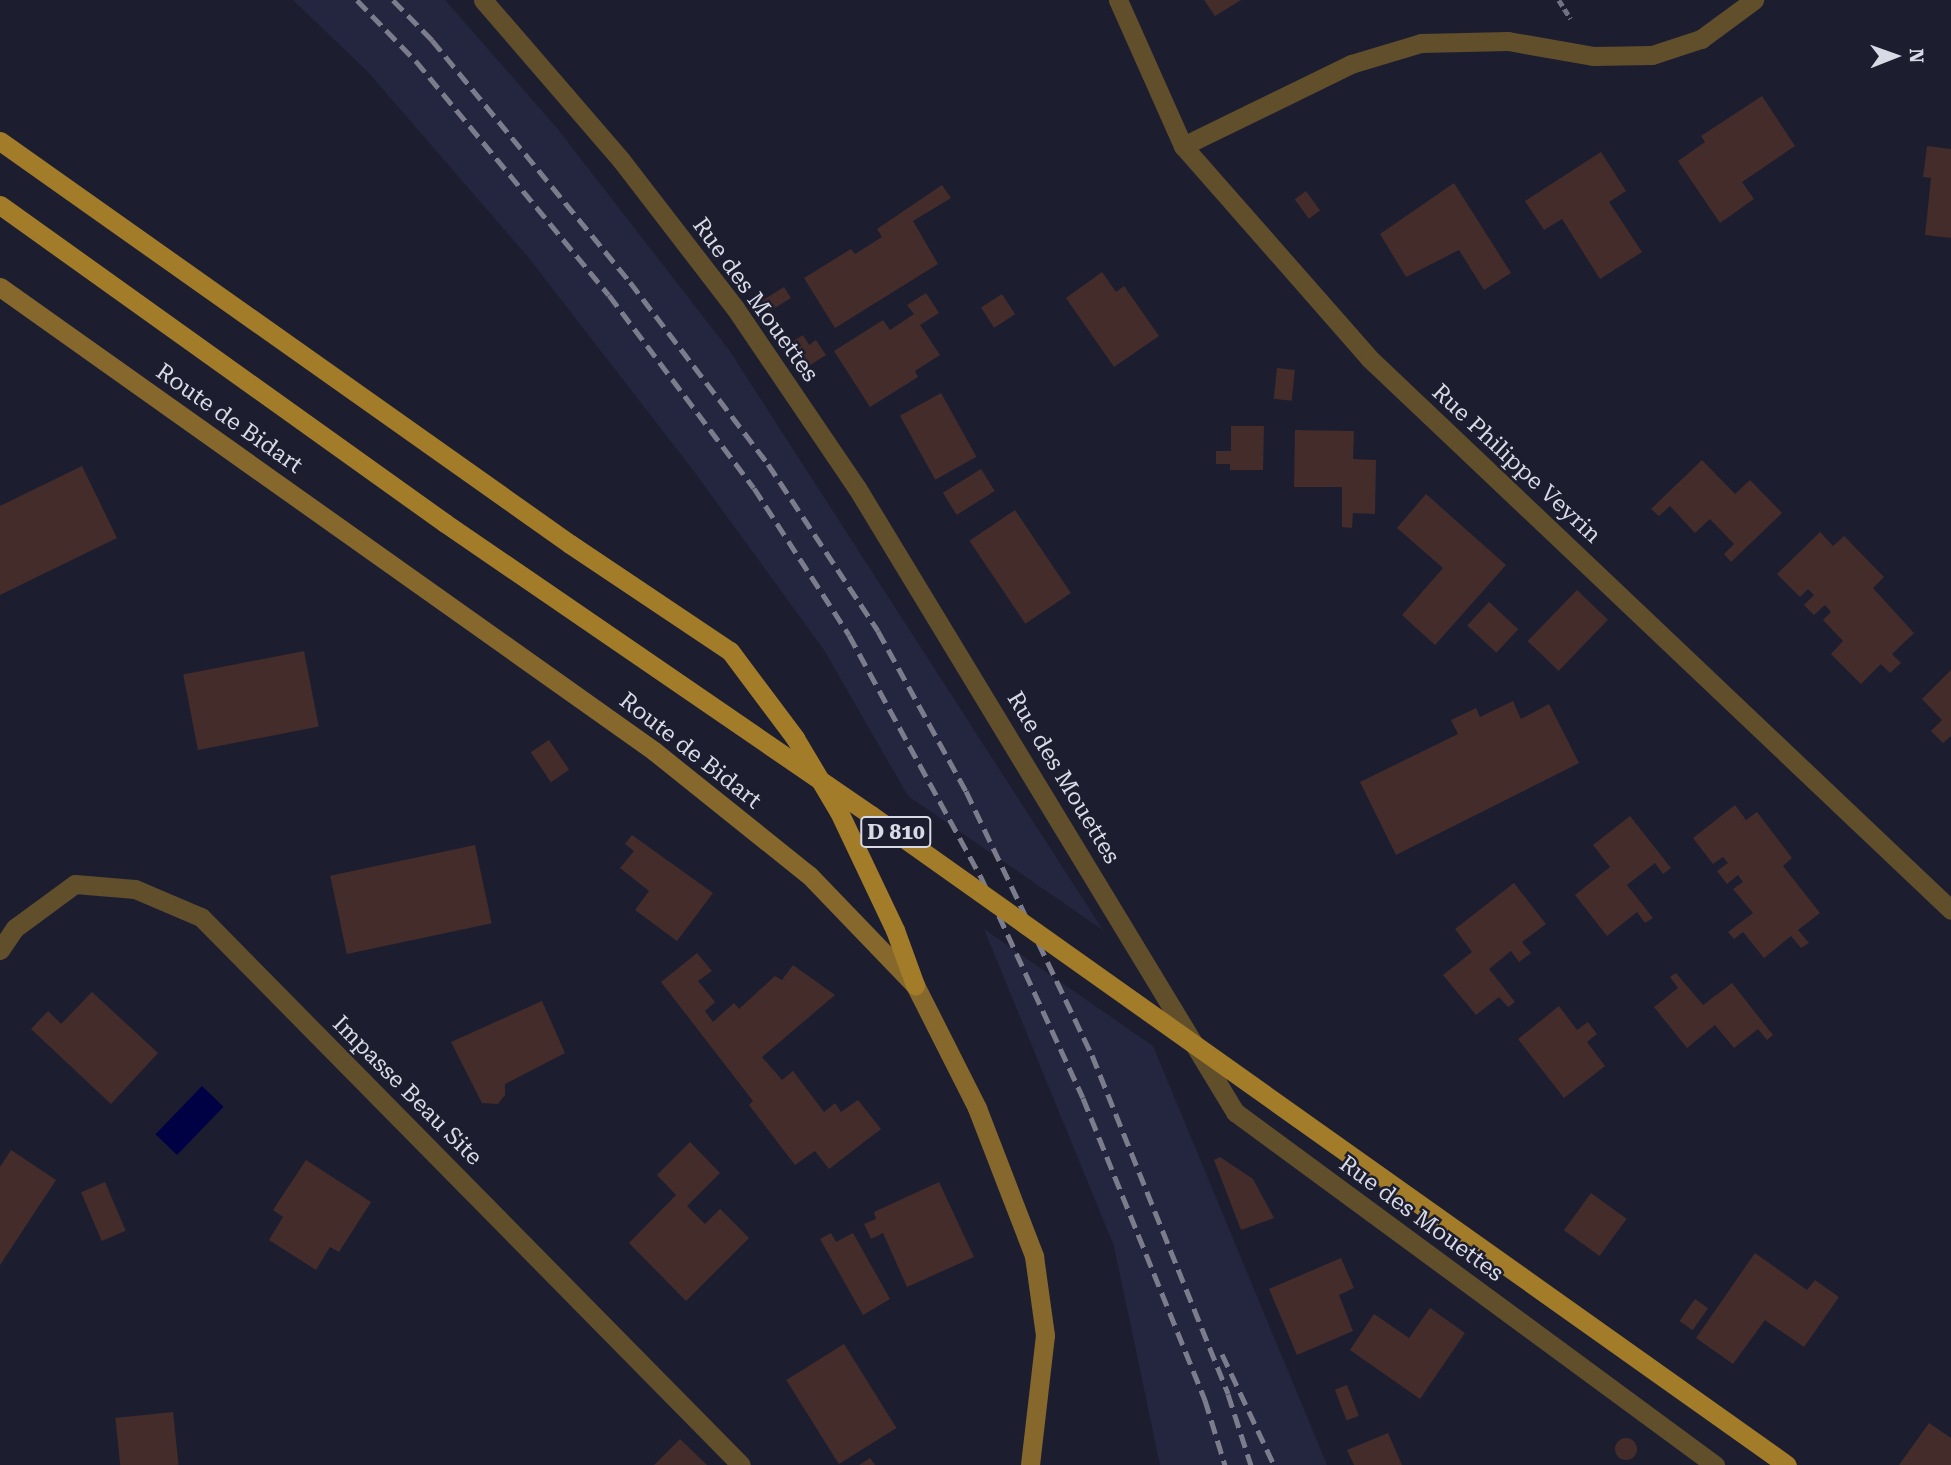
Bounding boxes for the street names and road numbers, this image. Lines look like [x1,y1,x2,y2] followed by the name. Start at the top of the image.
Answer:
[686,213,824,387] street label: Rue des Mouettes
[150,358,308,480] street label: Route de Bidart
[1426,379,1606,549] street label: Rue Philippe Veyrin
[614,687,766,815] street label: Route de Bidart
[1001,687,1125,869] street label: Rue des Mouettes
[859,814,933,850] road number: D 810
[326,1010,488,1172] street label: Impasse Beau Site
[1334,1150,1508,1288] street label: Rue des Mouettes

